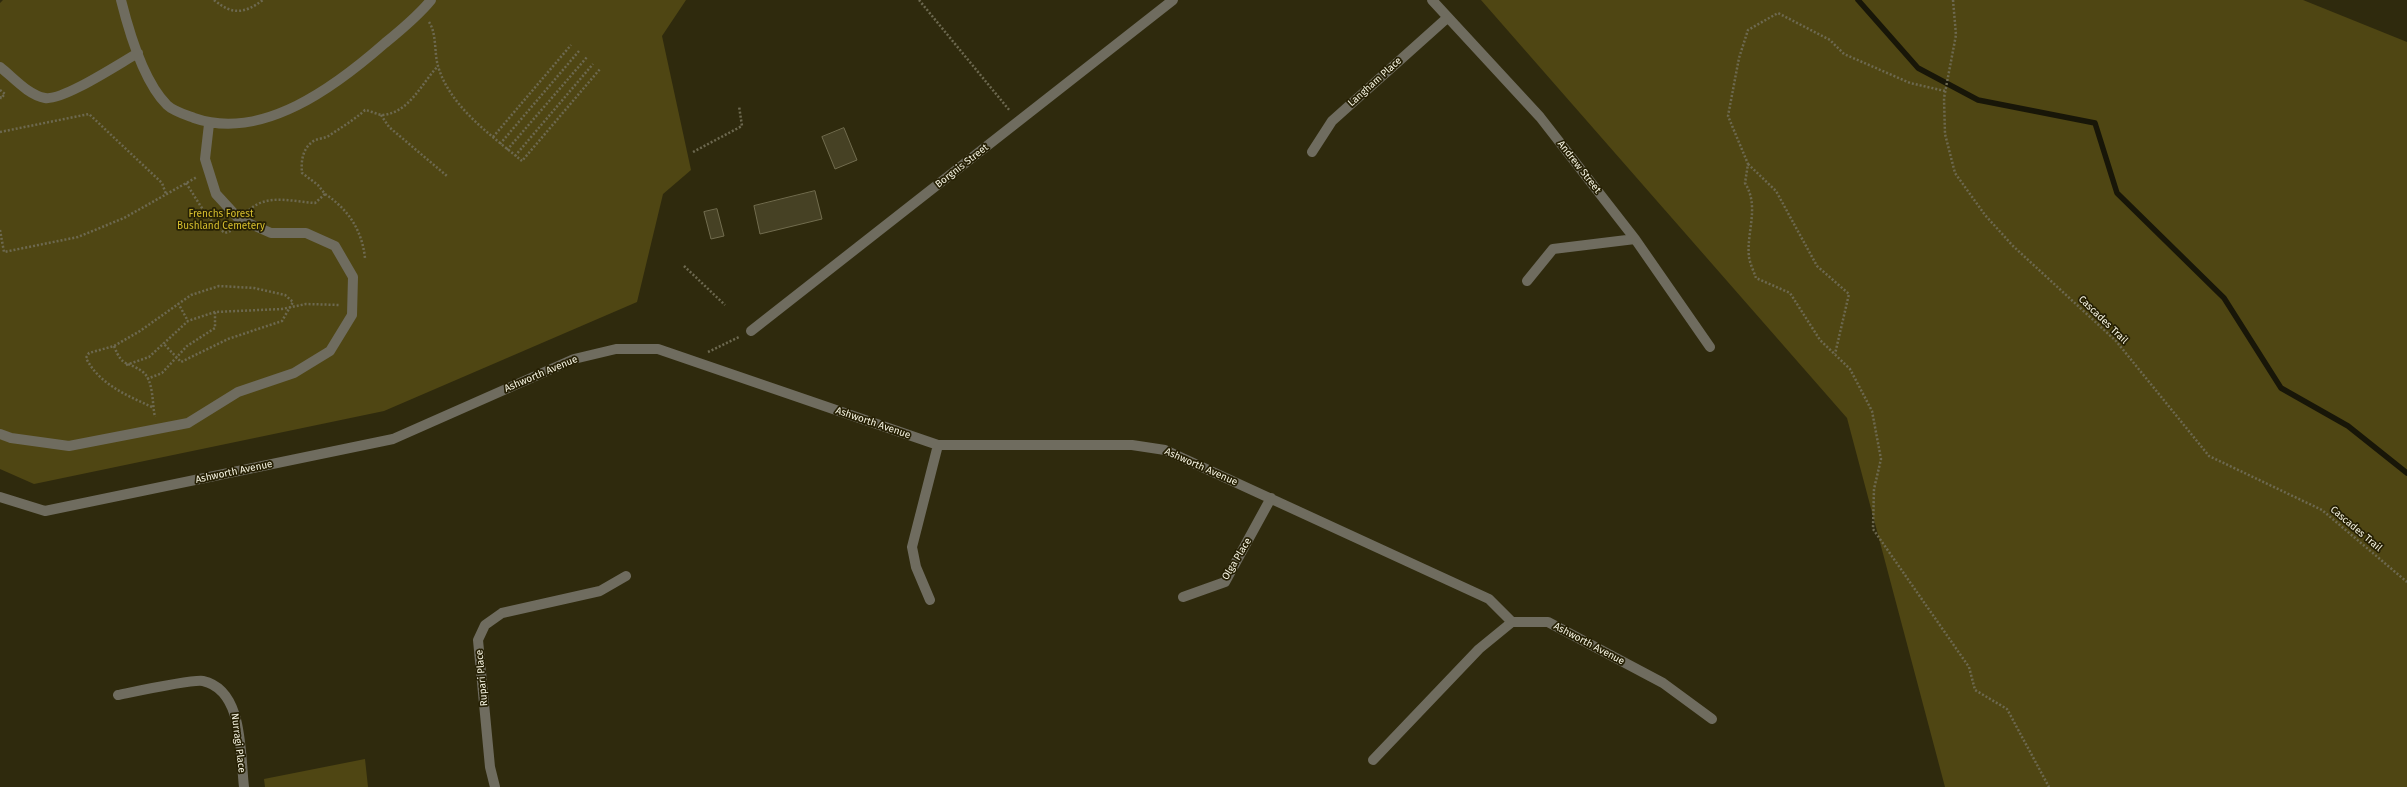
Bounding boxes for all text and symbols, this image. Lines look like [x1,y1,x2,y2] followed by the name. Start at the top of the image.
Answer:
[1346,55,1404,109] street label: Langham Place
[1555,138,1603,196] street label: Andrew Street
[933,142,991,190] street label: Borgnis Street
[177,208,265,232] park label: Frenchs Forest Bushland Cemetery
[2076,293,2130,347] street label: Cascades Trail
[503,353,579,395] street label: Ashworth Avenue
[834,405,912,441] street label: Ashworth Avenue
[1163,446,1239,488] street label: Ashworth Avenue
[194,458,274,486] street label: Ashworth Avenue
[2328,504,2384,554] street label: Cascades Trail
[1220,536,1254,582] street label: Olga Place
[1552,620,1626,668] street label: Ashworth Avenue
[474,649,490,707] street label: Rupari Place
[228,712,248,774] street label: Nurragi Place

